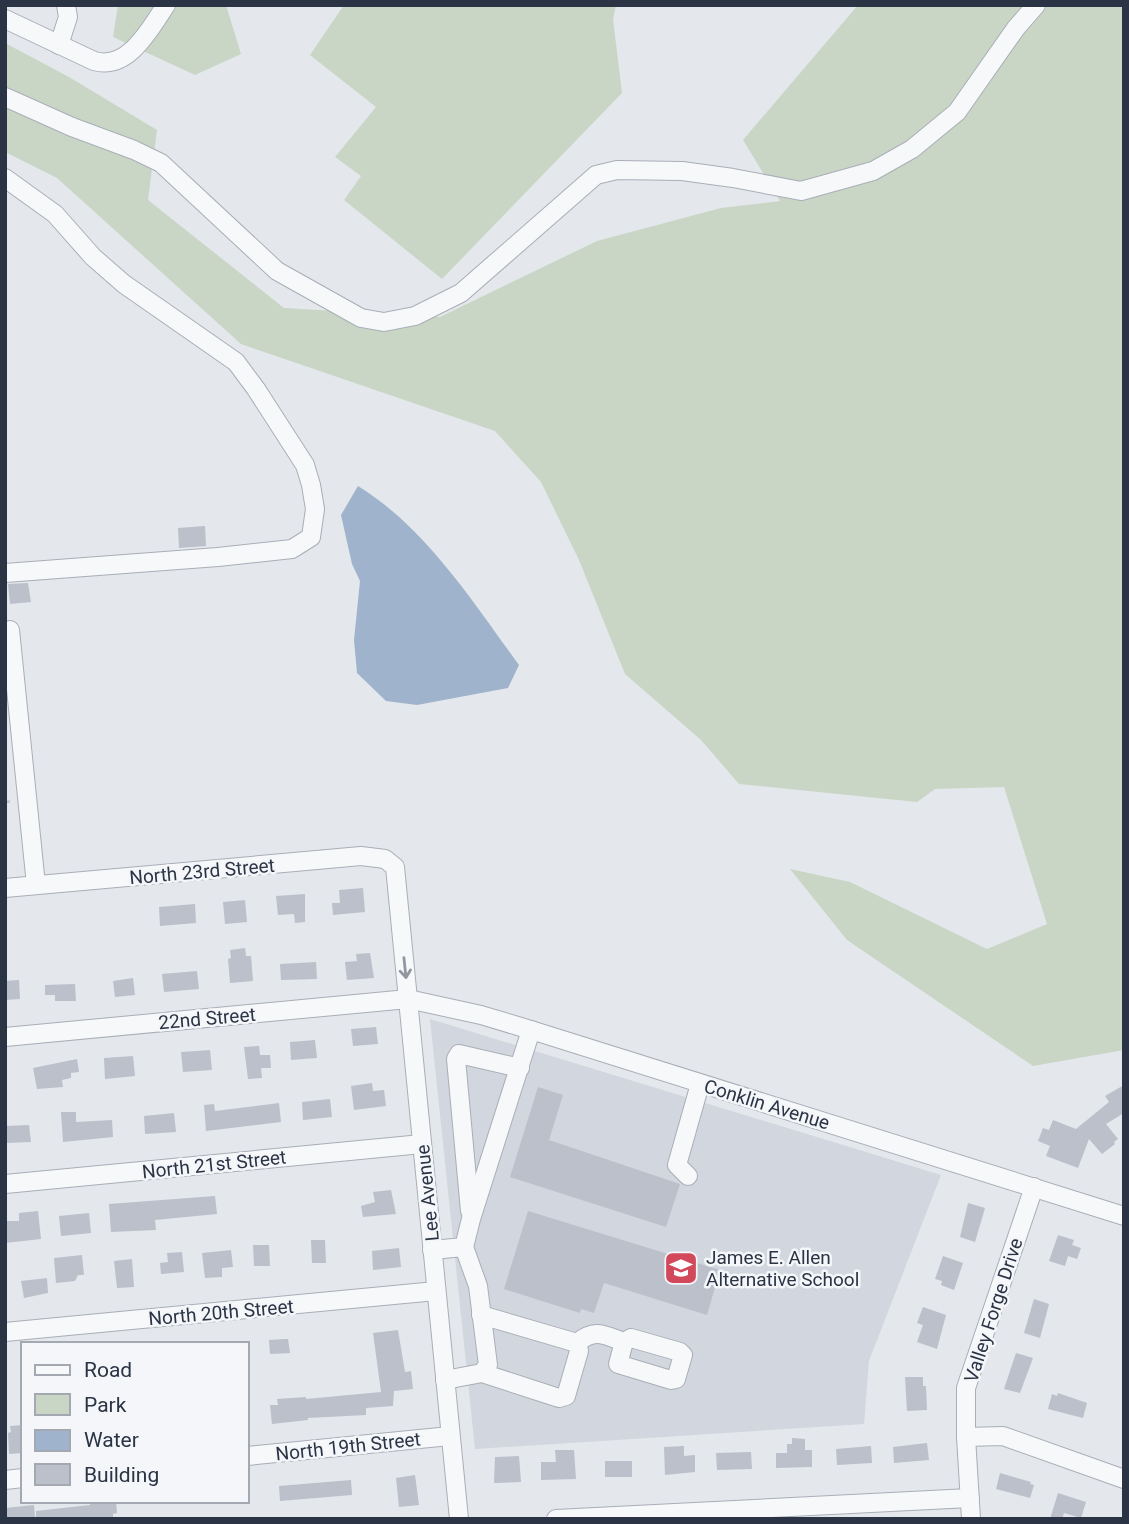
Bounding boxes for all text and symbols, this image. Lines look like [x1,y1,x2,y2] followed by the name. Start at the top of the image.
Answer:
[128,854,276,889] street label: North 23rd Street
[399,956,412,979] one-way arrow
[158,1003,257,1034] street label: 22nd Street
[701,1074,832,1134] street label: Conklin Avenue
[411,1143,444,1243] street label: Lee Avenue
[141,1145,287,1184] street label: North 21st Street
[959,1235,1028,1385] street label: Valley Forge Drive
[706,1246,859,1291] place label: James E. Allen Alternative School
[662,1249,700,1287] school or university icon: James E. Allen Alternative School
[148,1295,295,1330] street label: North 20th Street
[21,1342,248,1503] legend
[84,1358,132,1382] text: Road
[84,1393,127,1417] text: Park
[274,1427,422,1466] street label: North 19th Street
[84,1428,139,1452] text: Water
[84,1463,159,1487] text: Building

